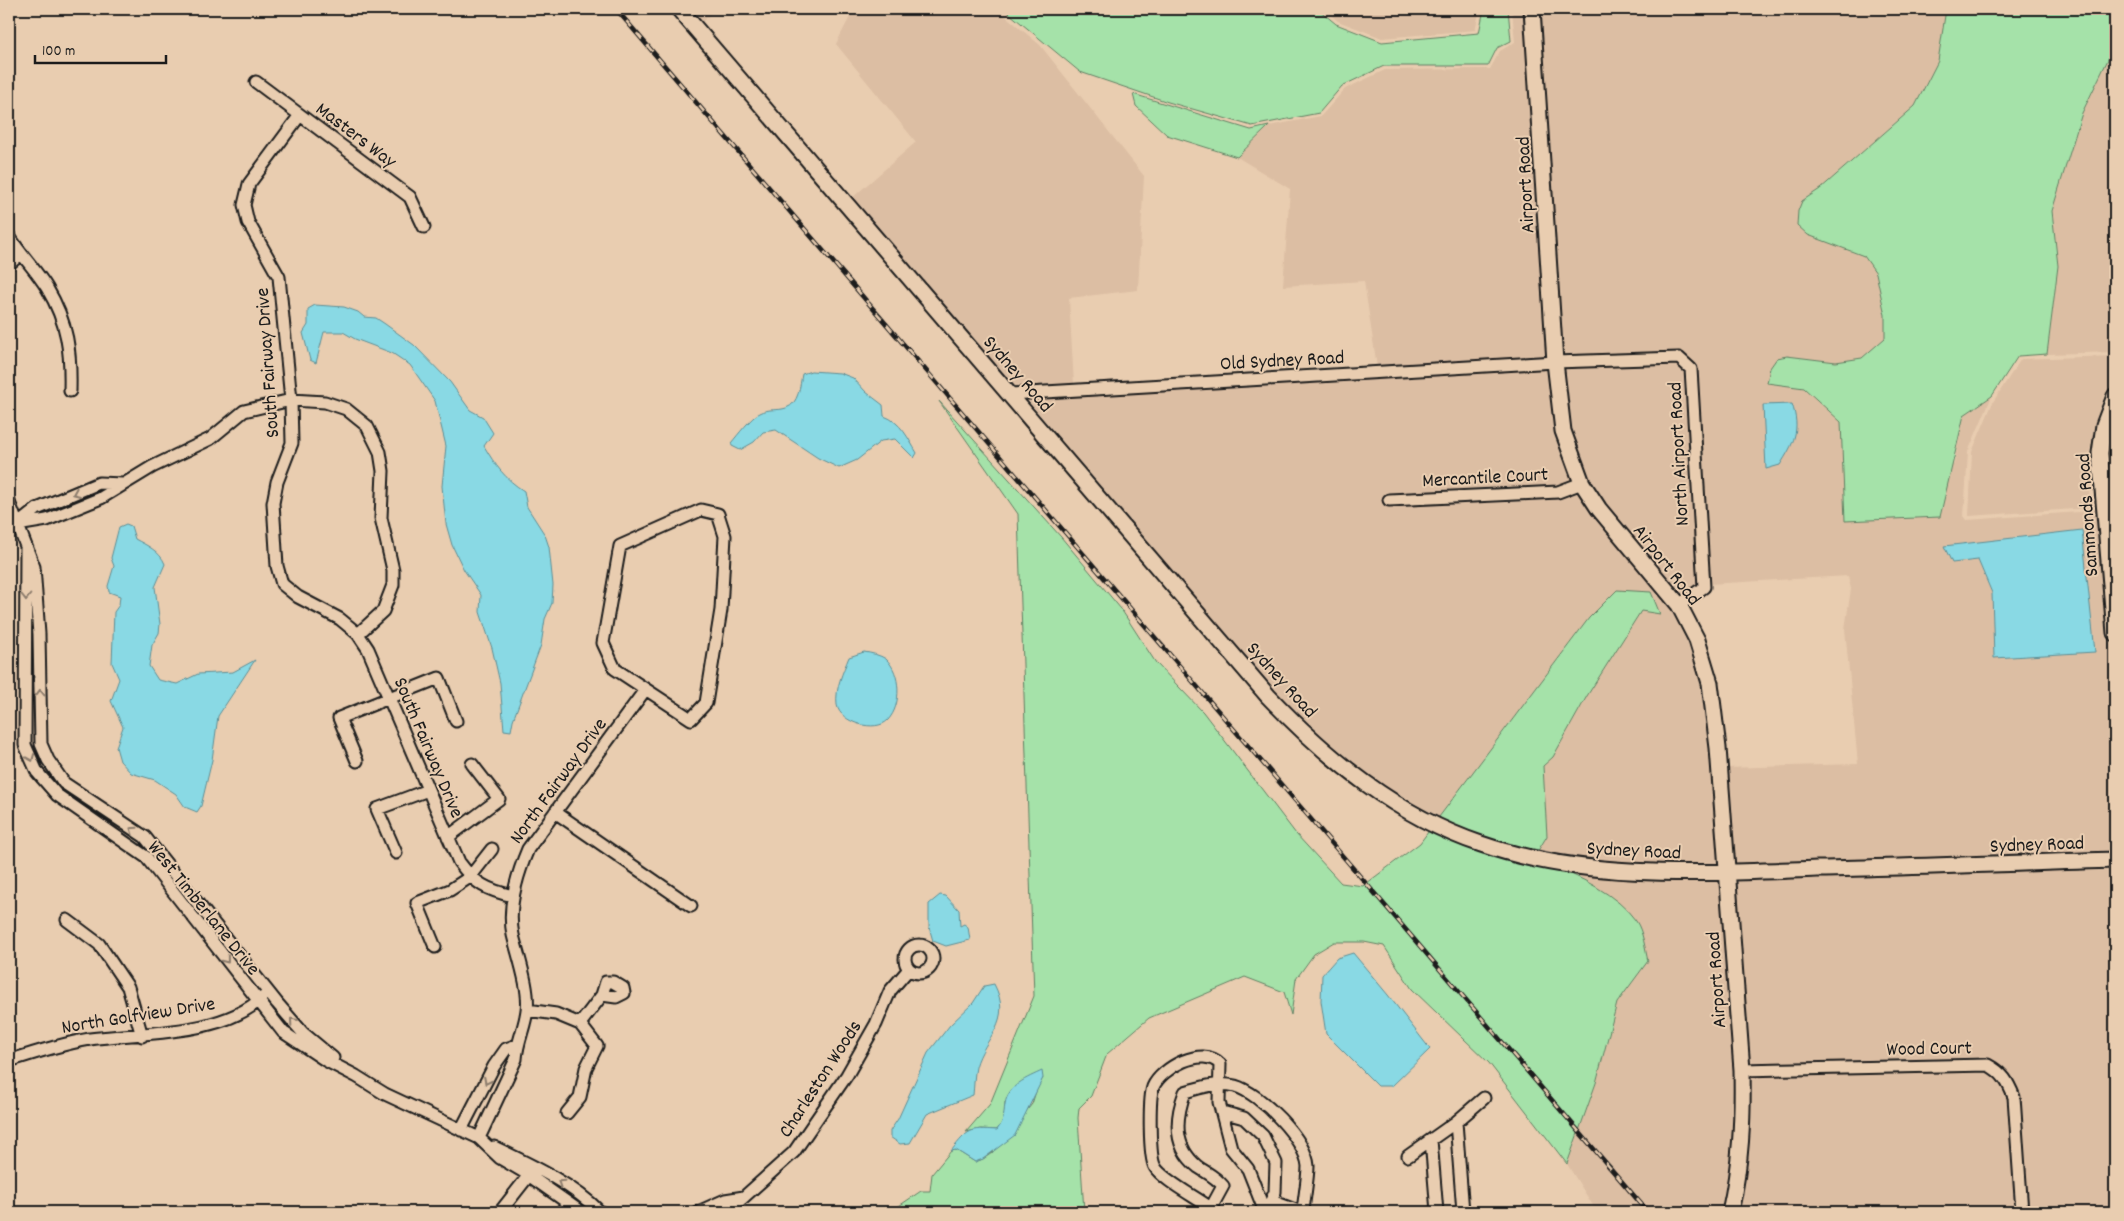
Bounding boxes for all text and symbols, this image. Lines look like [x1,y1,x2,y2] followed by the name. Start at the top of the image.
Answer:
[35,32,166,64] scale bar
[42,41,75,63] text: 100 m
[309,97,402,177] street label: Masters Way
[1510,136,1544,234] street label: Airport Road
[250,287,288,439] street label: South Fairway Drive
[975,330,1058,420] street label: Sydney Road
[1219,345,1345,379] street label: Old Sydney Road
[1662,381,1698,527] street label: North Airport Road
[2071,452,2107,577] street label: Sammonds Road
[1422,462,1549,496] street label: Mercantile Court
[73,487,81,497] one-way arrow
[1625,519,1706,613] street label: Airport Road
[20,593,31,601] one-way arrow
[1239,637,1323,725] street label: Sydney Road
[385,674,470,823] street label: South Fairway Drive
[35,689,45,696] one-way arrow
[504,713,615,851] street label: North Fairway Drive
[24,753,35,762] one-way arrow
[129,827,139,836] one-way arrow
[1989,830,2085,862] street label: Sydney Road
[139,835,266,982] street label: West Timberlane Drive
[1586,836,1682,868] street label: Sydney Road
[1701,930,1735,1029] street label: Airport Road
[221,954,229,963] one-way arrow
[60,991,217,1043] street label: North Golfview Drive
[773,1015,870,1144] street label: Charleston Woods
[290,1018,299,1027] one-way arrow
[1886,1035,1972,1065] street label: Wood Court
[483,1076,493,1085] one-way arrow
[557,1180,566,1190] one-way arrow

